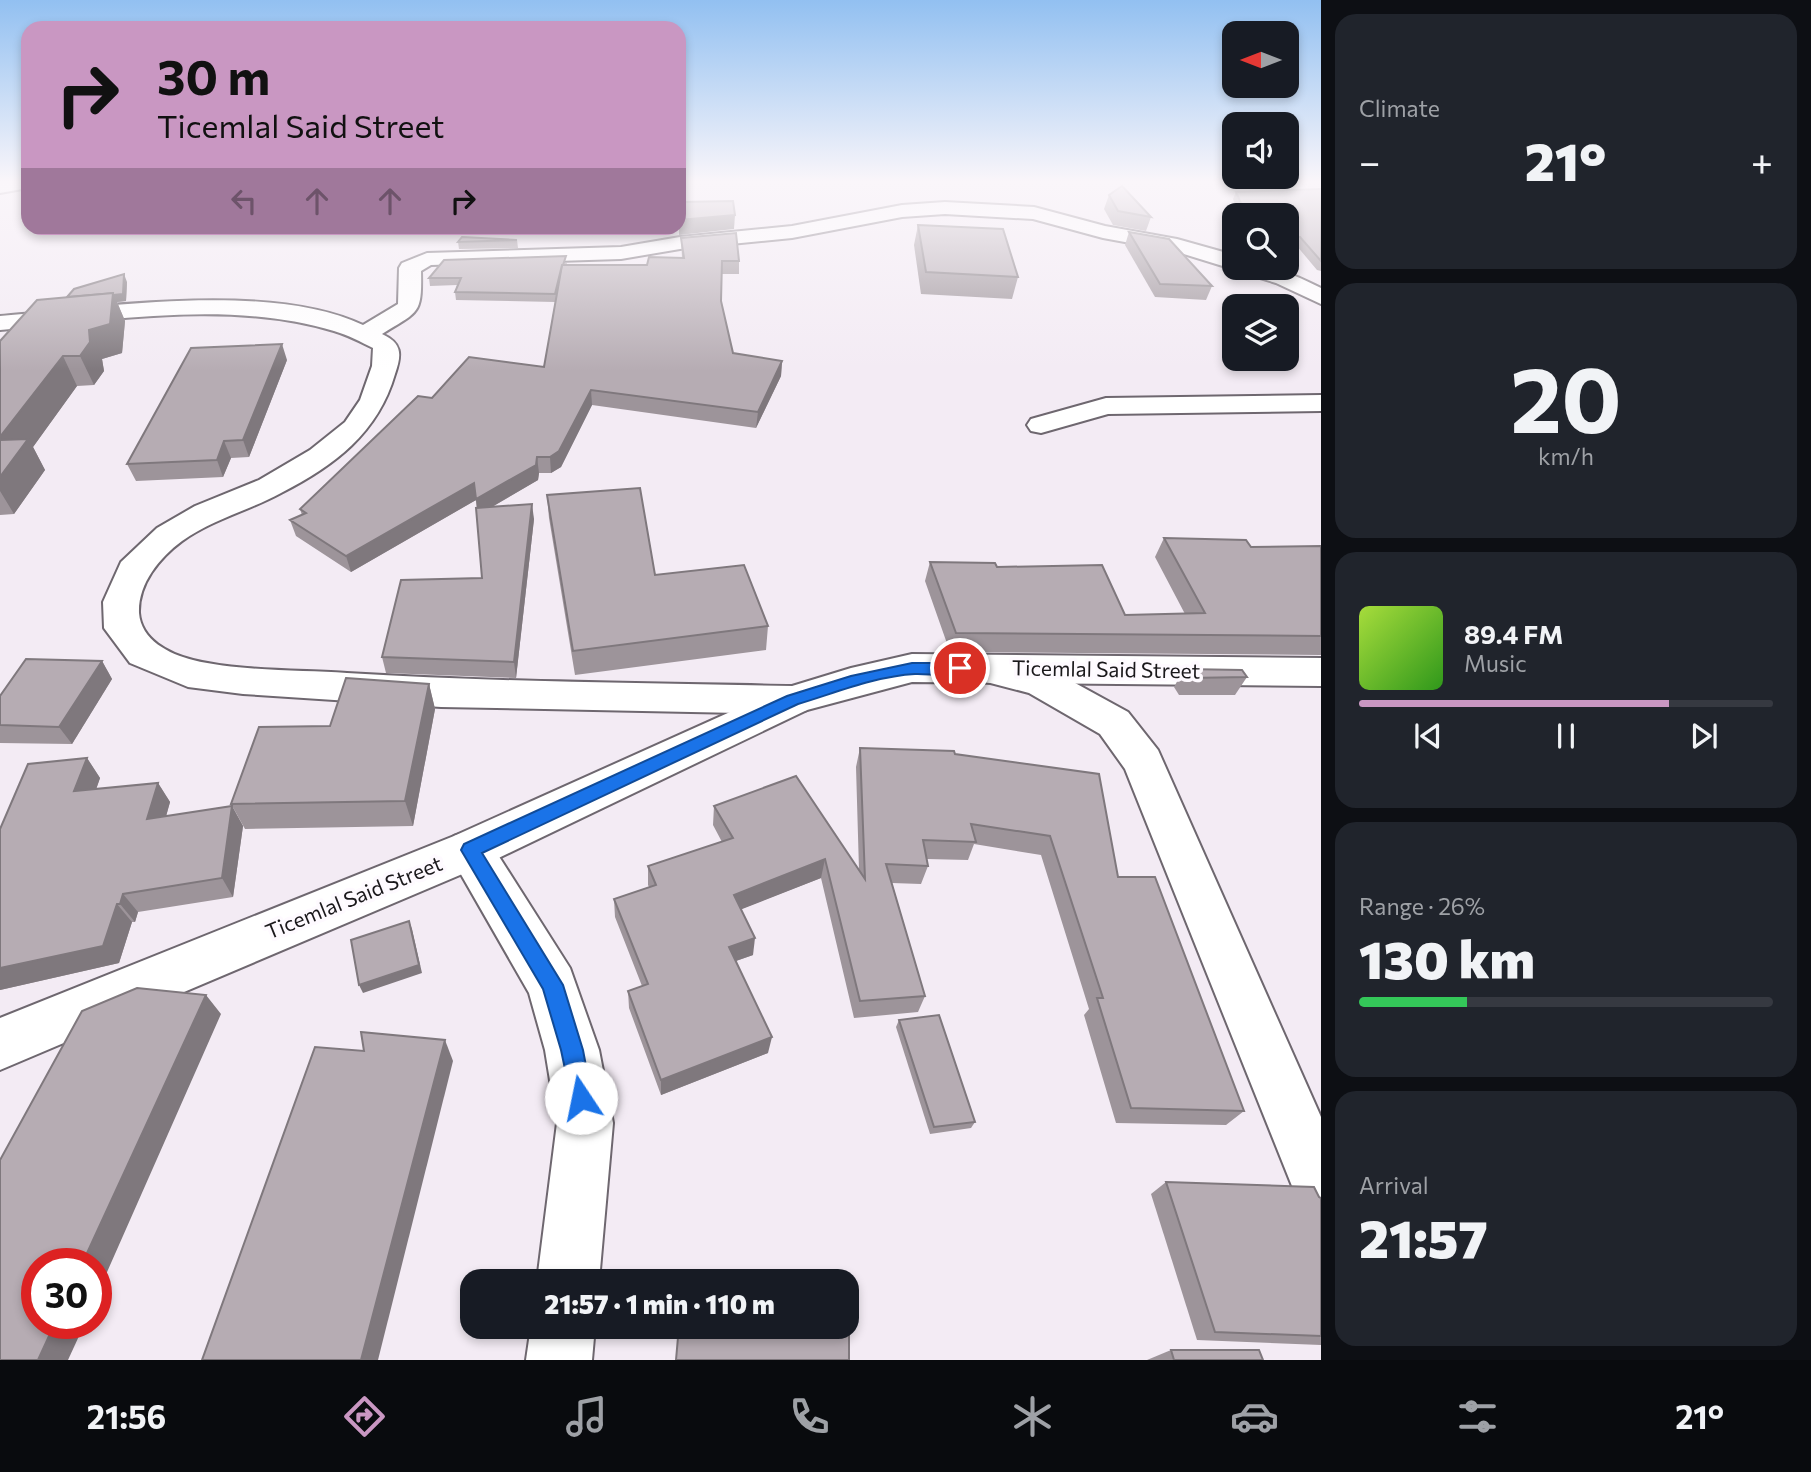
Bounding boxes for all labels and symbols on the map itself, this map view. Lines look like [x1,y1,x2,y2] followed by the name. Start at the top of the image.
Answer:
[1222,21,1298,98] north arrow
[930,638,990,698] pin
[1012,654,1200,683] street label: Ticemlal Said Street
[261,850,446,944] street label: Ticemlal Said Street
[544,1061,618,1135] position arrow
[21,1248,112,1339] speed limit sign: 30

